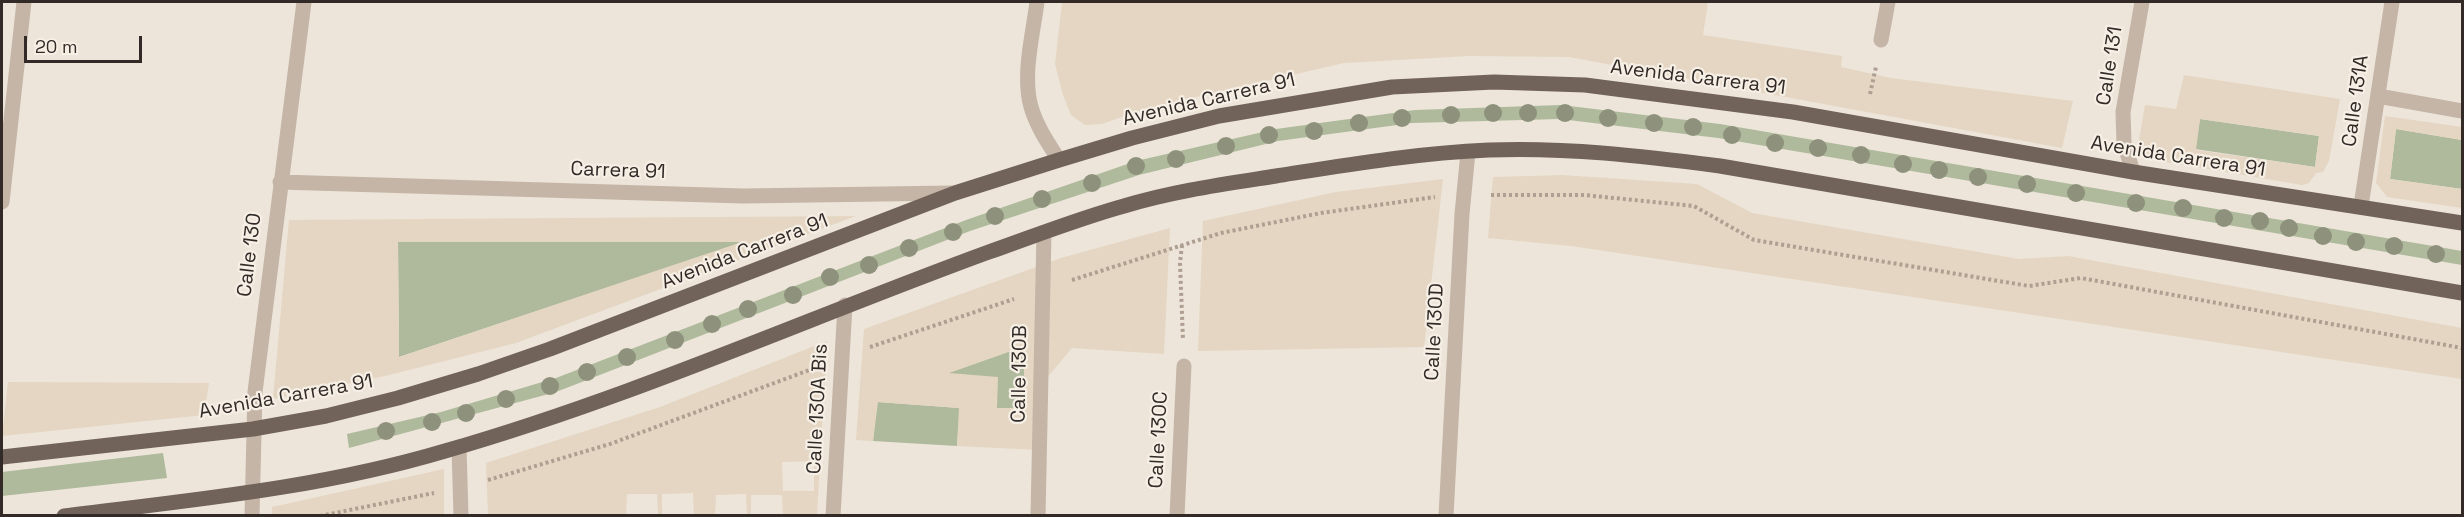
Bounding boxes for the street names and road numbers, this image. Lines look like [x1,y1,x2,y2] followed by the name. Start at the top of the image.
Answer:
[2092,25,2128,107] street label: Calle 131
[2338,54,2374,148] street label: Calle 131A
[1609,55,1787,101] street label: Avenida Carrera 91
[1120,68,1298,132] street label: Avenida Carrera 91
[2089,131,2267,183] street label: Avenida Carrera 91
[570,157,666,185] street label: Carrera 91
[658,209,832,295] street label: Avenida Carrera 91
[233,212,267,298] street label: Calle 130
[1420,283,1450,381] street label: Calle 130D
[1007,325,1033,423] street label: Calle 130B
[803,343,833,475] street label: Calle 130A Bis
[197,370,375,424] street label: Avenida Carrera 91
[1144,391,1174,489] street label: Calle 130C

